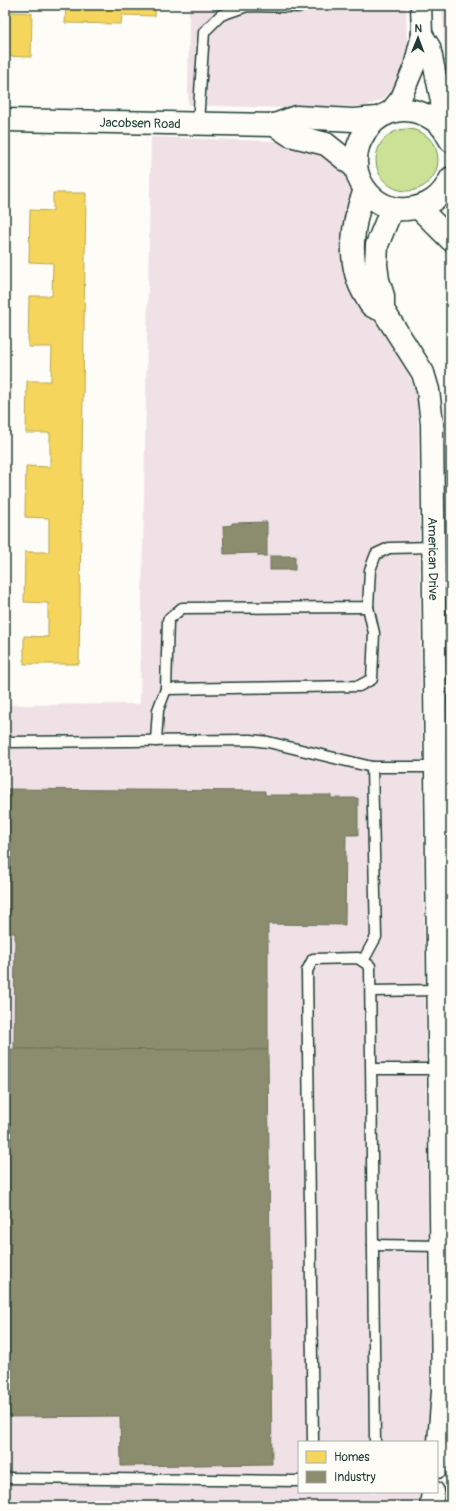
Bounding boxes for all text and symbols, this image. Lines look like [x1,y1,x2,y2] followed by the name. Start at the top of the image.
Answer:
[398,18,438,58] north arrow
[414,22,423,35] text: N
[99,115,181,132] street label: Jacobsen Road
[424,517,441,601] street label: American Drive
[298,1441,438,1493] legend
[334,1450,370,1465] text: Homes
[334,1470,376,1485] text: Industry

